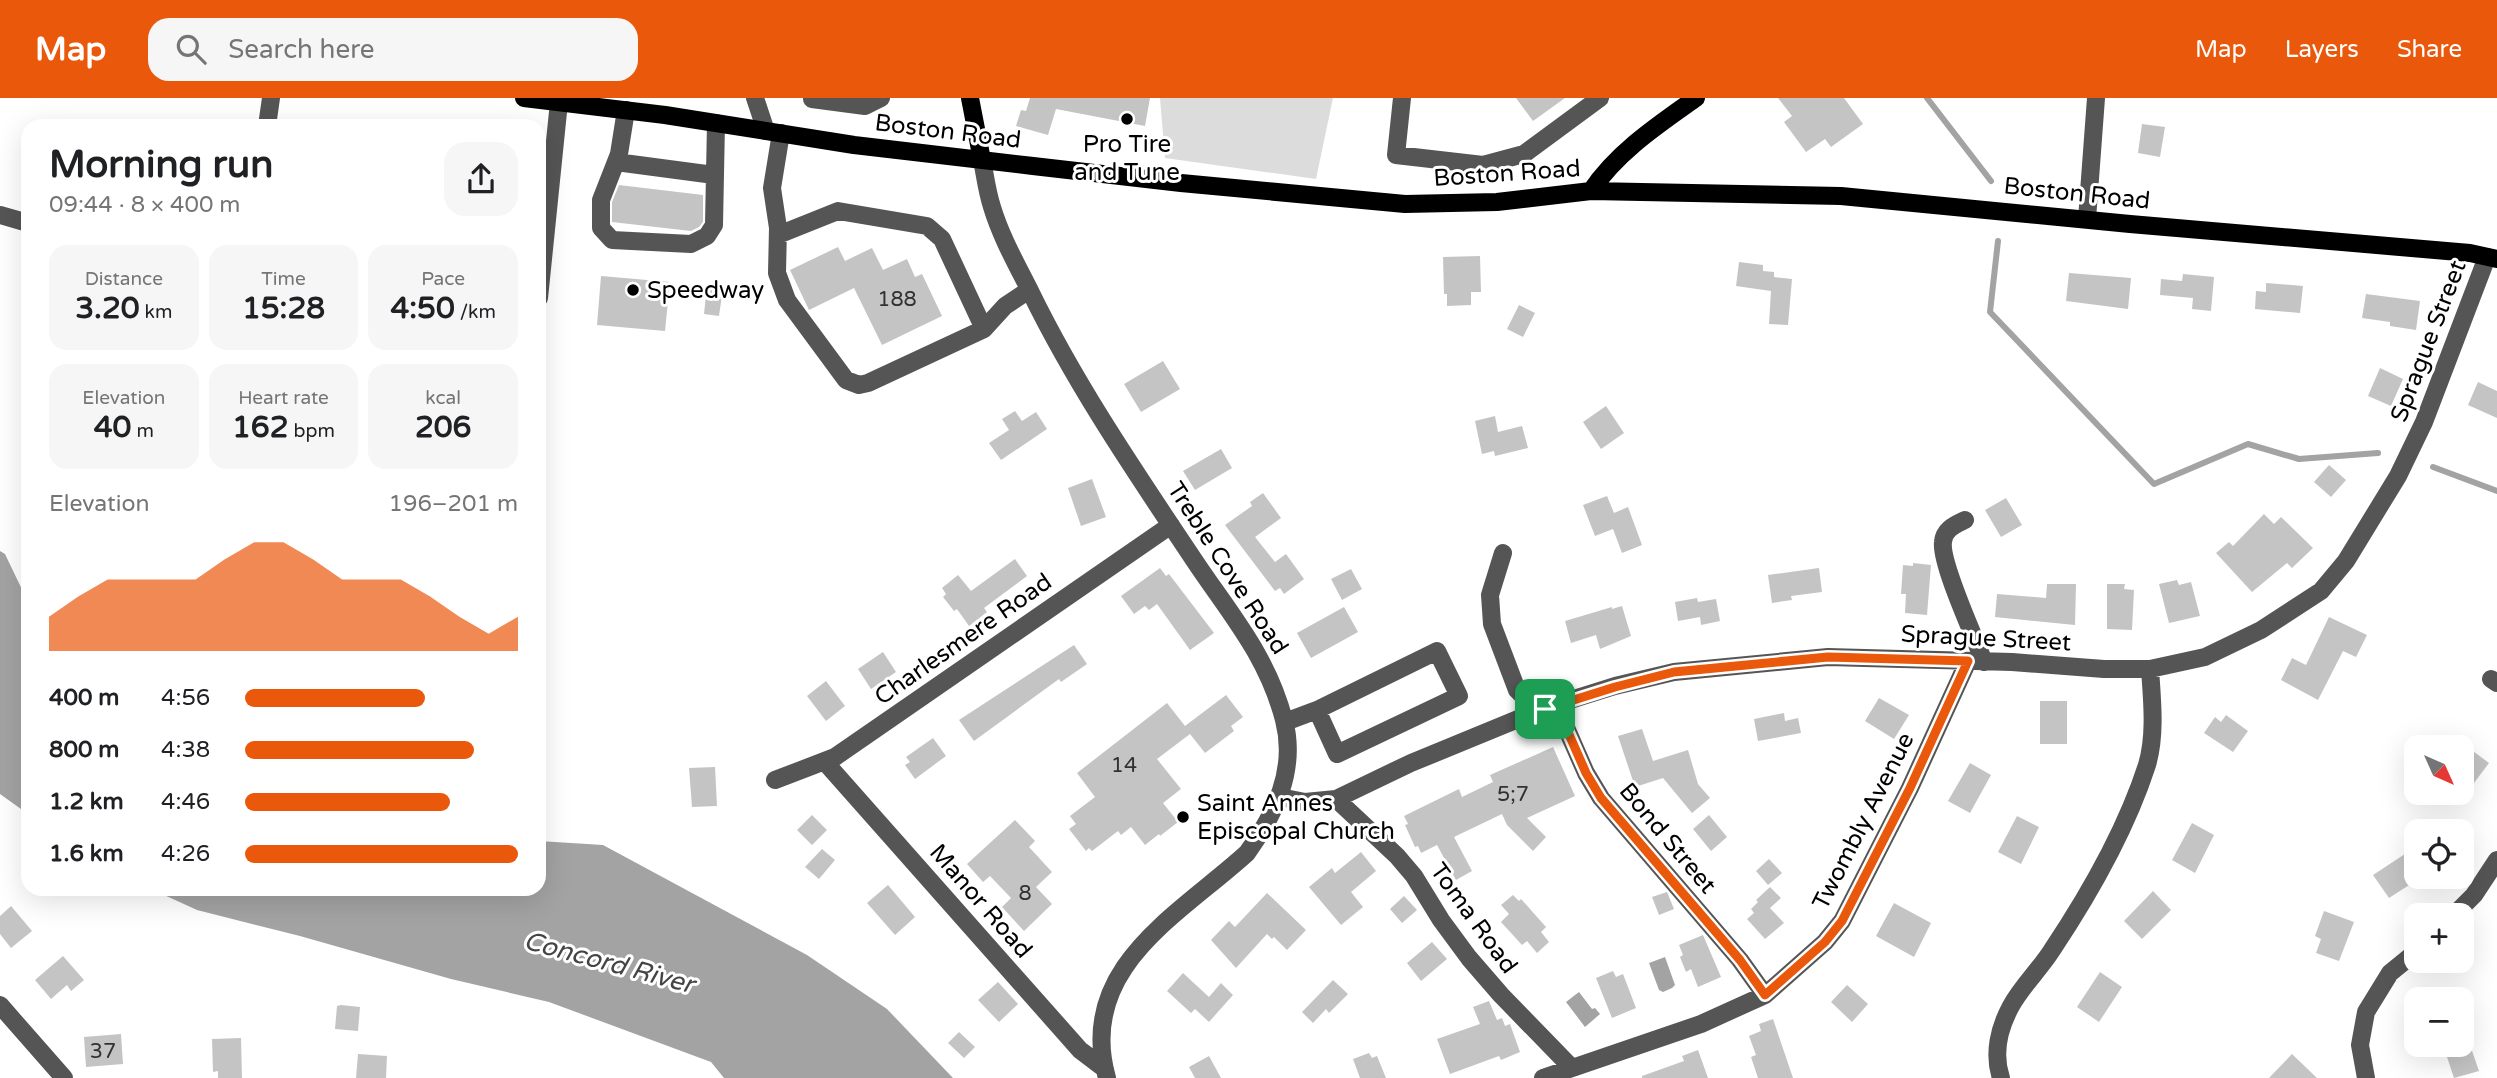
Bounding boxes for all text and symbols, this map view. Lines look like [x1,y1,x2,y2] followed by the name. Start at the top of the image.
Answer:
[148,18,638,81] search box
[35,30,106,69] text: Map
[172,30,210,68] icon: search
[228,34,374,65] text: Search here
[2195,35,2247,64] text: Map
[2285,35,2359,64] text: Layers
[2397,35,2462,64] text: Share
[873,108,1023,155] street label: Boston Road
[1119,111,1135,127] marker: Pro Tire and Tune
[1074,130,1180,187] place label: Pro Tire and Tune
[49,142,273,188] text: Morning run
[444,142,518,216] button: share
[1433,154,1582,193] street label: Boston Road
[2002,171,2152,216] street label: Boston Road
[49,191,240,219] text: 09:44 · 8 × 400 m
[2384,256,2473,426] street label: Sprague Street
[85,268,163,290] text: Distance
[261,268,306,290] text: Time
[421,268,465,290] text: Pace
[647,276,764,305] place label: Speedway
[625,282,641,298] marker: Speedway
[877,287,917,312] house number: 188
[75,290,140,327] text: 3.20
[242,290,325,327] text: 15:28
[390,290,455,327] text: 4:50
[140,301,172,323] text: km
[455,301,496,323] text: /km
[82,387,165,409] text: Elevation
[238,387,329,409] text: Heart rate
[425,387,461,409] text: kcal
[94,409,131,446] text: 40
[232,409,289,446] text: 162
[415,409,471,446] text: 206
[131,420,154,442] text: m
[289,420,335,442] text: bpm
[1161,477,1294,660] street label: Treble Cove Road
[49,490,150,518] text: Elevation
[389,490,518,518] text: 196–201 m
[869,567,1057,711] street label: Charlesmere Road
[1900,620,2072,657] street label: Sprague Street
[1515,679,1575,739] pin
[49,684,119,712] text: 400 m
[161,684,210,712] text: 4:56
[1526,690,1564,728] icon: arrive
[1806,728,1921,914] street label: Twombly Avenue
[2404,735,2474,805] north arrow
[2404,735,2474,1057] map controls
[49,736,119,764] text: 800 m
[161,736,210,764] text: 4:38
[1111,753,1137,778] house number: 14
[1613,777,1722,900] street label: Bond Street
[1497,782,1529,807] house number: 5;7
[49,788,124,816] text: 1.2 km
[161,788,210,816] text: 4:46
[1197,789,1395,846] place label: Saint Annes Episcopal Church
[1175,809,1191,825] marker: Saint Annes Episcopal Church
[2404,819,2474,889] button: locate
[923,838,1038,964] street label: Manor Road
[49,840,124,868] text: 1.6 km
[161,840,210,868] text: 4:26
[1424,857,1523,979] street label: Toma Road
[1018,881,1032,906] house number: 8
[2404,903,2474,973] button: +
[520,925,700,1001] water label: Concord River
[2404,987,2474,1057] button: −
[90,1039,116,1064] house number: 37

